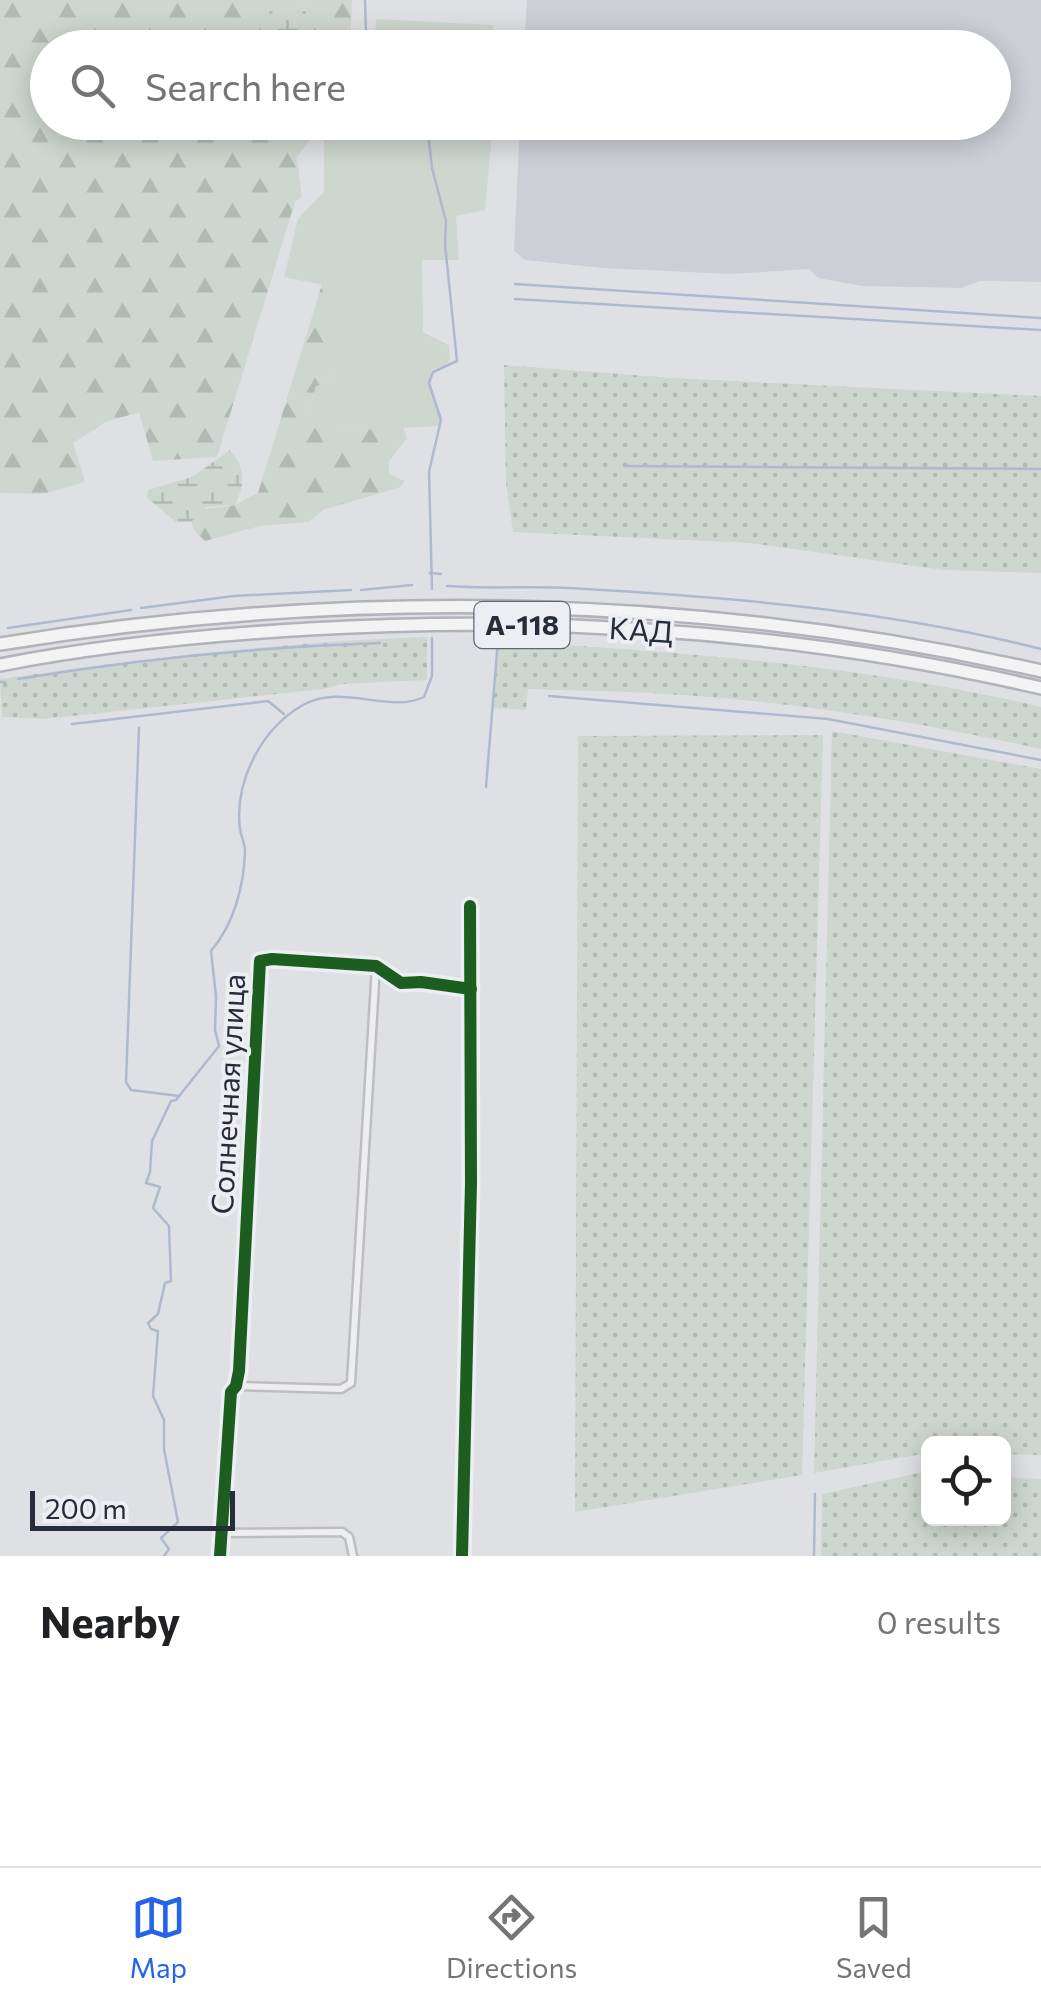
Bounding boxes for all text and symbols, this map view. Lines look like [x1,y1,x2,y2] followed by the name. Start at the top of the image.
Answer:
[30,30,1011,140] search box
[65,58,120,113] icon: search
[145,62,346,109] text: Search here
[474,602,570,648] road number: А-118
[608,608,675,649] street label: КАД
[202,973,251,1215] street label: Солнечная улица
[921,1436,1011,1526] map controls
[921,1436,1011,1526] button: locate
[30,1486,235,1530] scale bar
[45,1491,127,1525] text: 200 m
[40,1595,180,1647] text: Nearby
[877,1601,1001,1641] text: 0 results
[129,1890,187,1984] tab: Map
[446,1890,577,1984] tab: Directions
[836,1890,912,1984] tab: Saved

